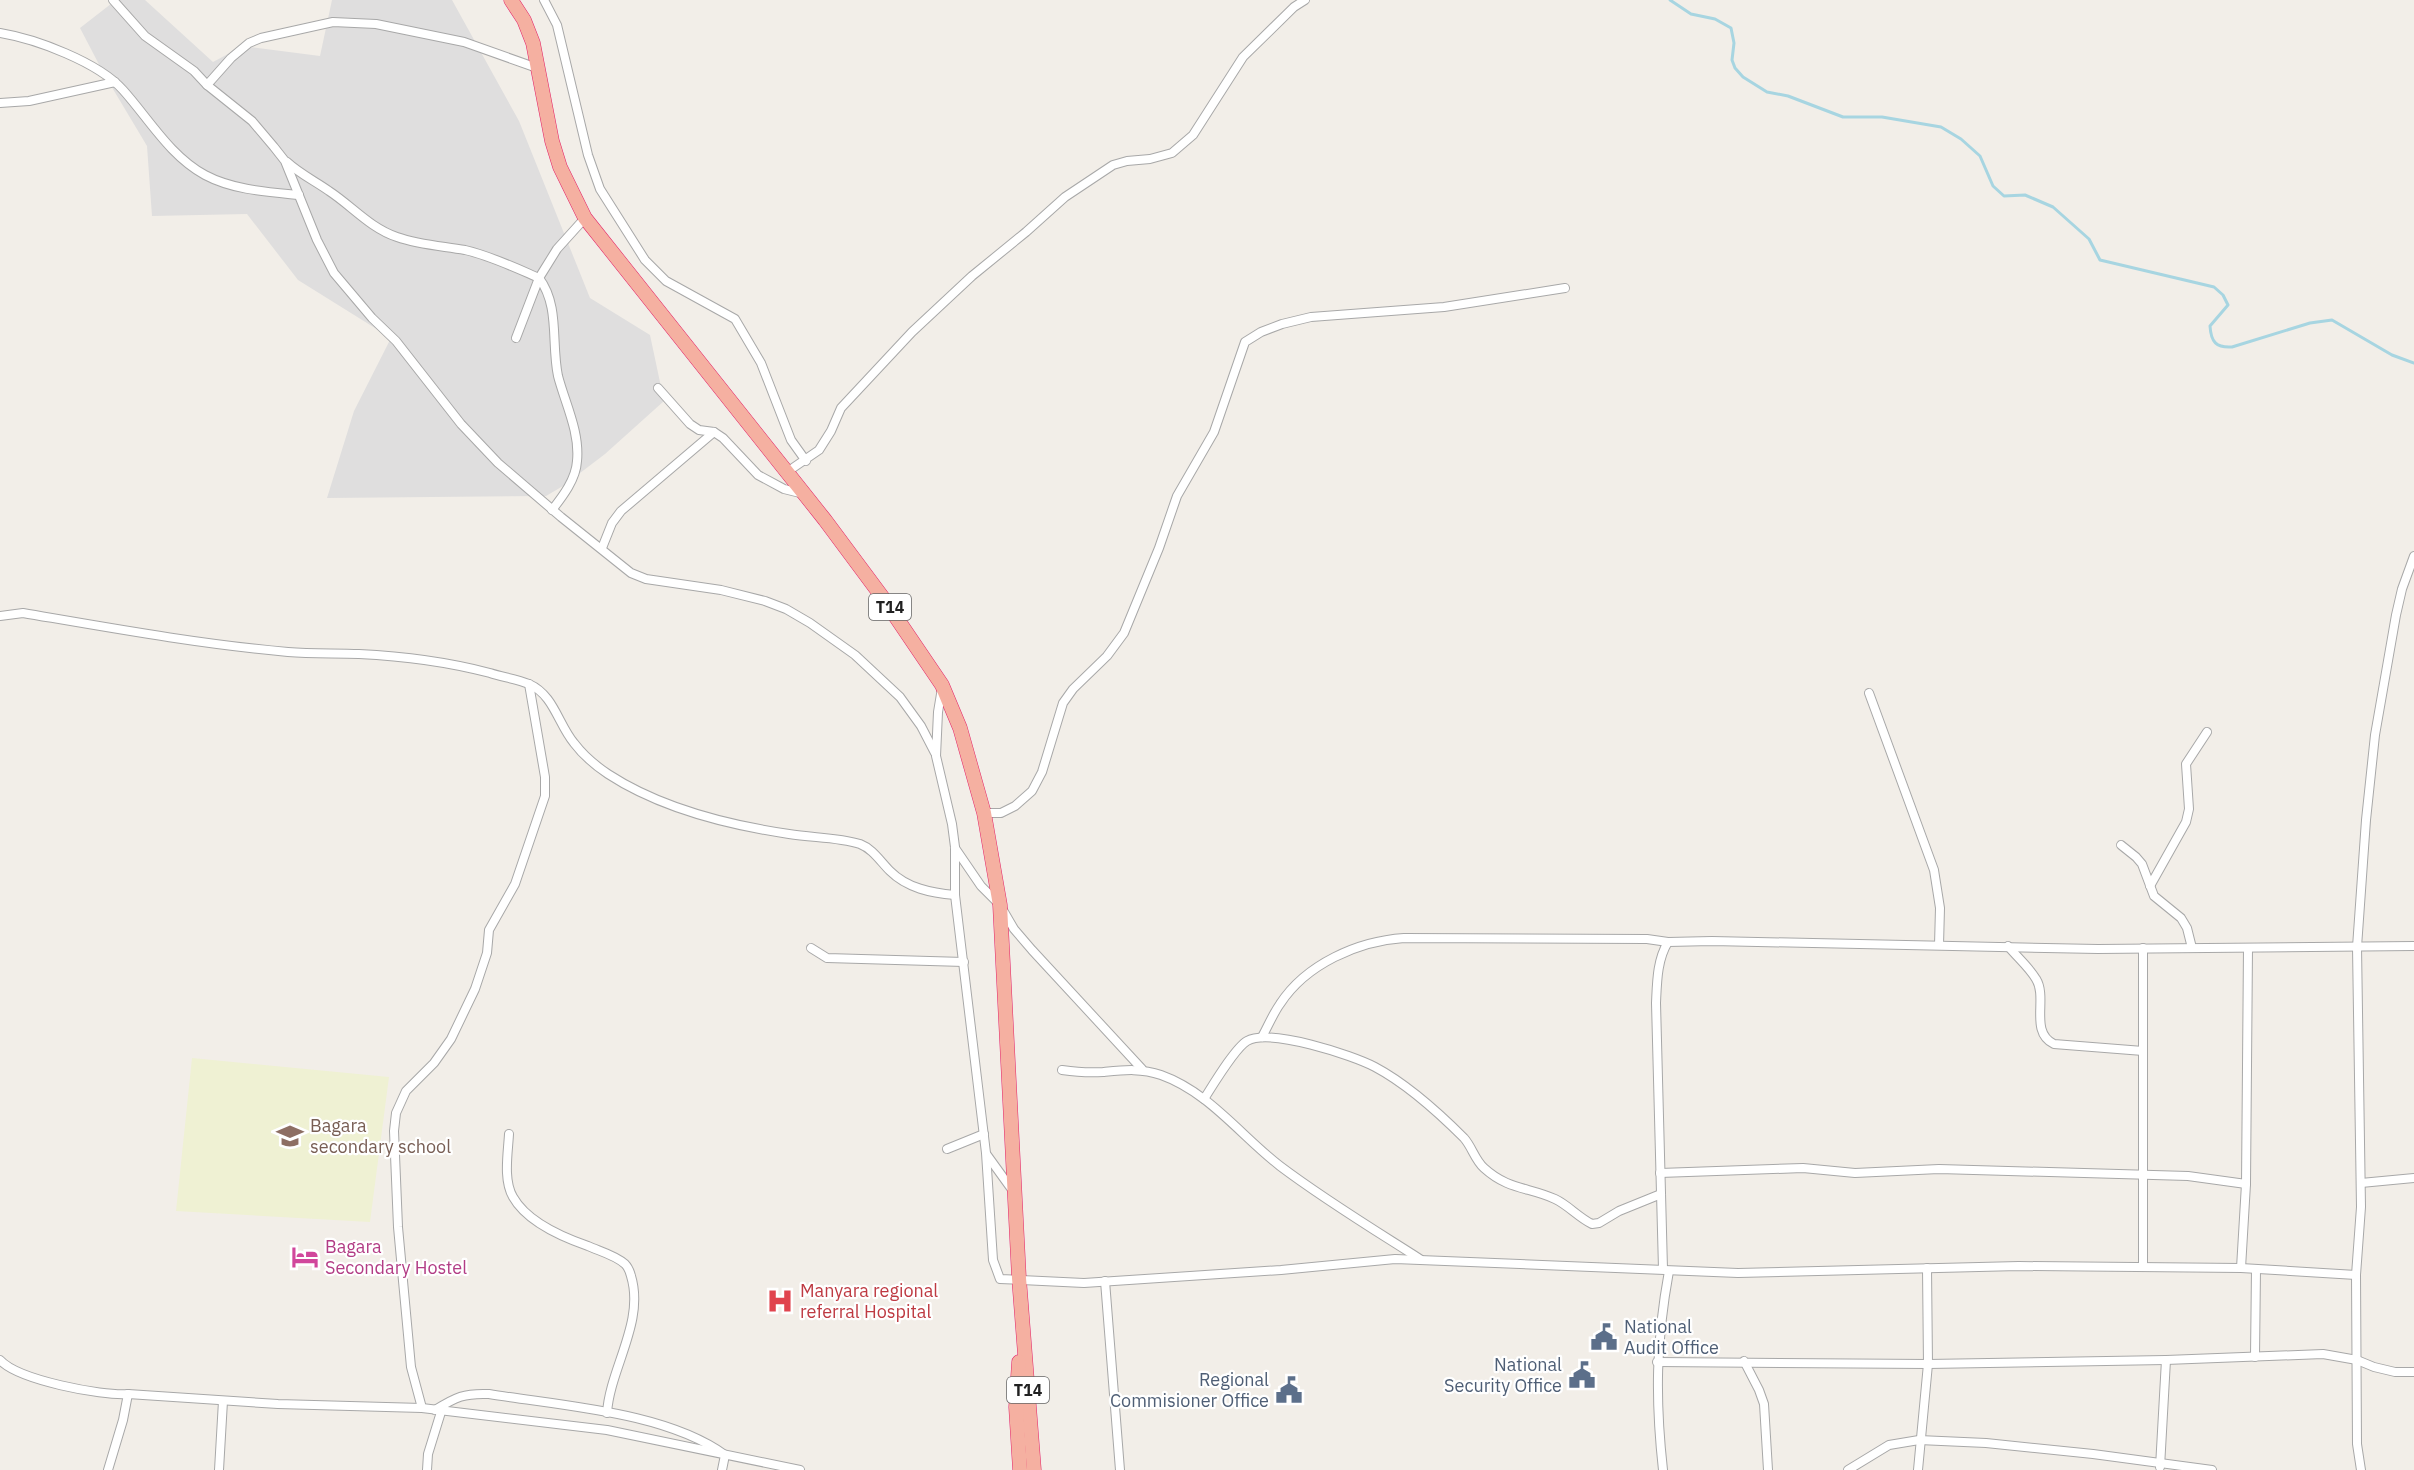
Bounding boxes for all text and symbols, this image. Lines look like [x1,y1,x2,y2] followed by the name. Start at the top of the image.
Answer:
[869,594,911,620] road number: T14
[310,1114,451,1158] place label: Bagara secondary school
[275,1121,305,1151] school or university icon: Bagara secondary school
[325,1235,467,1279] place label: Bagara Secondary Hostel
[290,1242,320,1272] hotel icon: Bagara Secondary Hostel
[800,1279,938,1323] place label: Manyara regional referral Hospital
[765,1286,795,1316] hospital icon: Manyara regional referral Hospital
[1624,1315,1719,1359] place label: National Audit Office
[1589,1322,1619,1352] public building icon: National Audit Office
[1444,1353,1562,1397] place label: National Security Office
[1567,1360,1597,1390] public building icon: National Security Office
[1110,1368,1269,1412] place label: Regional Commisioner Office
[1274,1375,1304,1405] public building icon: Regional Commisioner Office
[1007,1377,1049,1403] road number: T14

